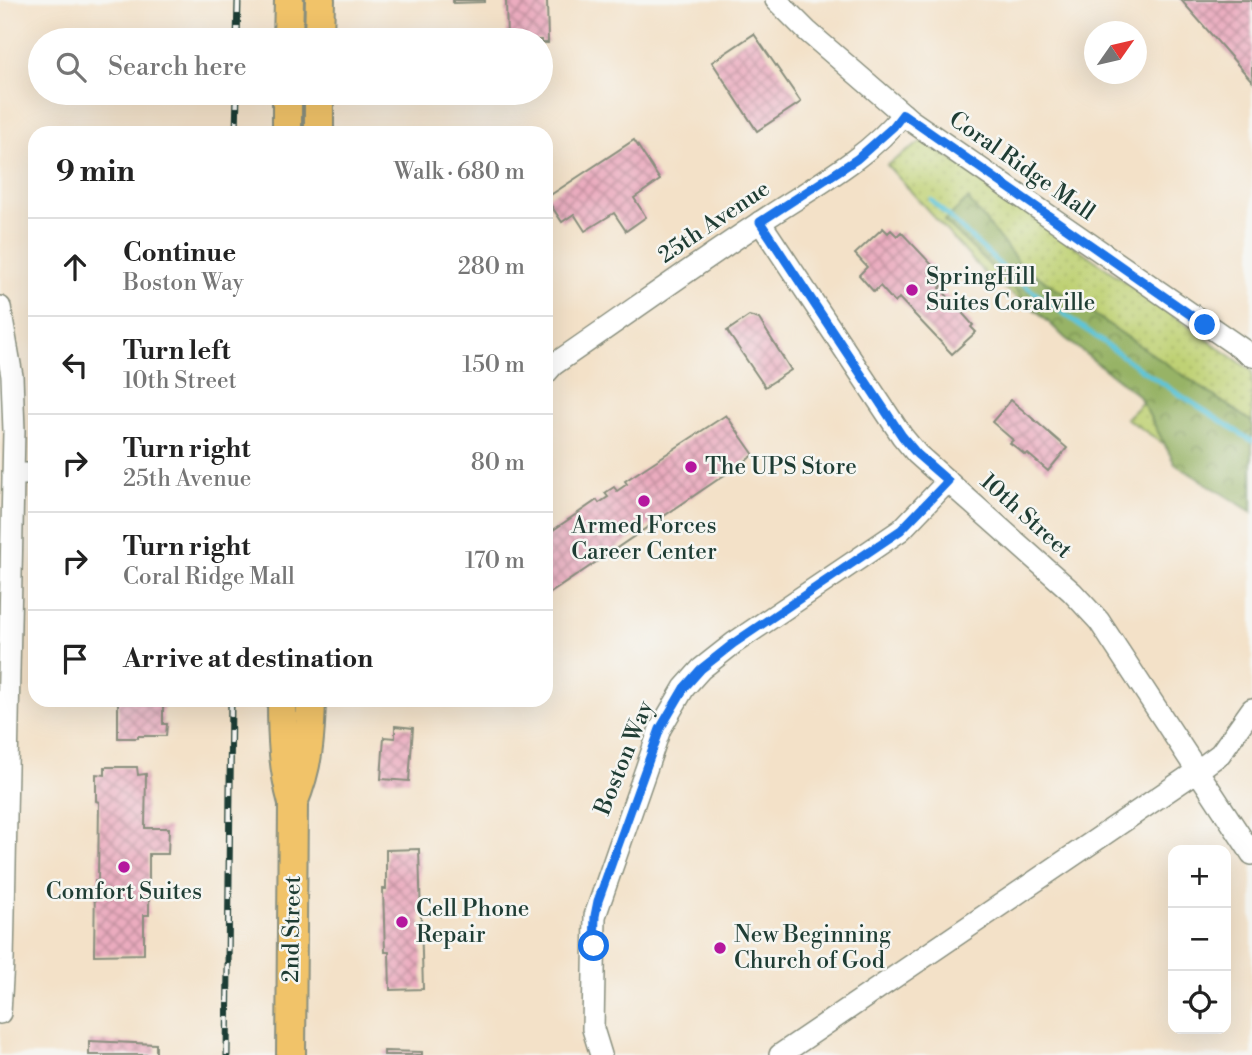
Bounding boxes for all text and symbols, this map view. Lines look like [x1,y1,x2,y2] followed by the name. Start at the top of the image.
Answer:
[1084,21,1147,84] north arrow
[28,28,553,105] search box
[52,48,90,86] icon: search
[108,51,247,83] text: Search here
[944,105,1101,227] street label: Coral Ridge Mall
[56,153,135,191] text: 9 min
[394,158,525,186] text: Walk · 680 m
[653,174,775,270] street label: 25th Avenue
[123,237,236,269] text: Continue
[56,248,94,286] icon: ahead
[458,253,525,281] text: 280 m
[926,263,1096,317] place label: SpringHill Suites Coralville
[123,269,244,297] text: Boston Way
[904,282,920,298] marker: SpringHill Suites Coralville
[1189,309,1220,340] route end
[123,335,231,367] text: Turn left
[56,346,94,384] icon: left
[462,351,525,379] text: 150 m
[123,367,237,395] text: 10th Street
[123,433,251,465] text: Turn right
[56,444,94,482] icon: right
[471,449,525,477] text: 80 m
[705,453,857,481] place label: The UPS Store
[683,459,699,475] marker: The UPS Store
[123,465,251,493] text: 25th Avenue
[974,468,1078,564] street label: 10th Street
[636,493,652,509] marker: Armed Forces Career Center
[570,512,717,566] place label: Armed Forces Career Center
[123,531,251,563] text: Turn right
[56,542,94,580] icon: right
[465,547,525,575] text: 170 m
[123,563,295,591] text: Coral Ridge Mall
[56,640,94,678] icon: arrive
[123,643,373,675] text: Arrive at destination
[588,696,660,820] street label: Boston Way
[1168,845,1231,1034] map controls
[1168,845,1231,908] button: +
[116,859,132,875] marker: Comfort Suites
[277,875,307,983] street label: 2nd Street
[46,878,202,906] place label: Comfort Suites
[416,895,529,949] place label: Cell Phone Repair
[1168,908,1231,971] button: −
[394,914,410,930] marker: Cell Phone Repair
[734,921,891,975] place label: New Beginning Church of God
[578,930,609,961] route start
[712,940,728,956] marker: New Beginning Church of God
[1168,971,1231,1034] button: locate

